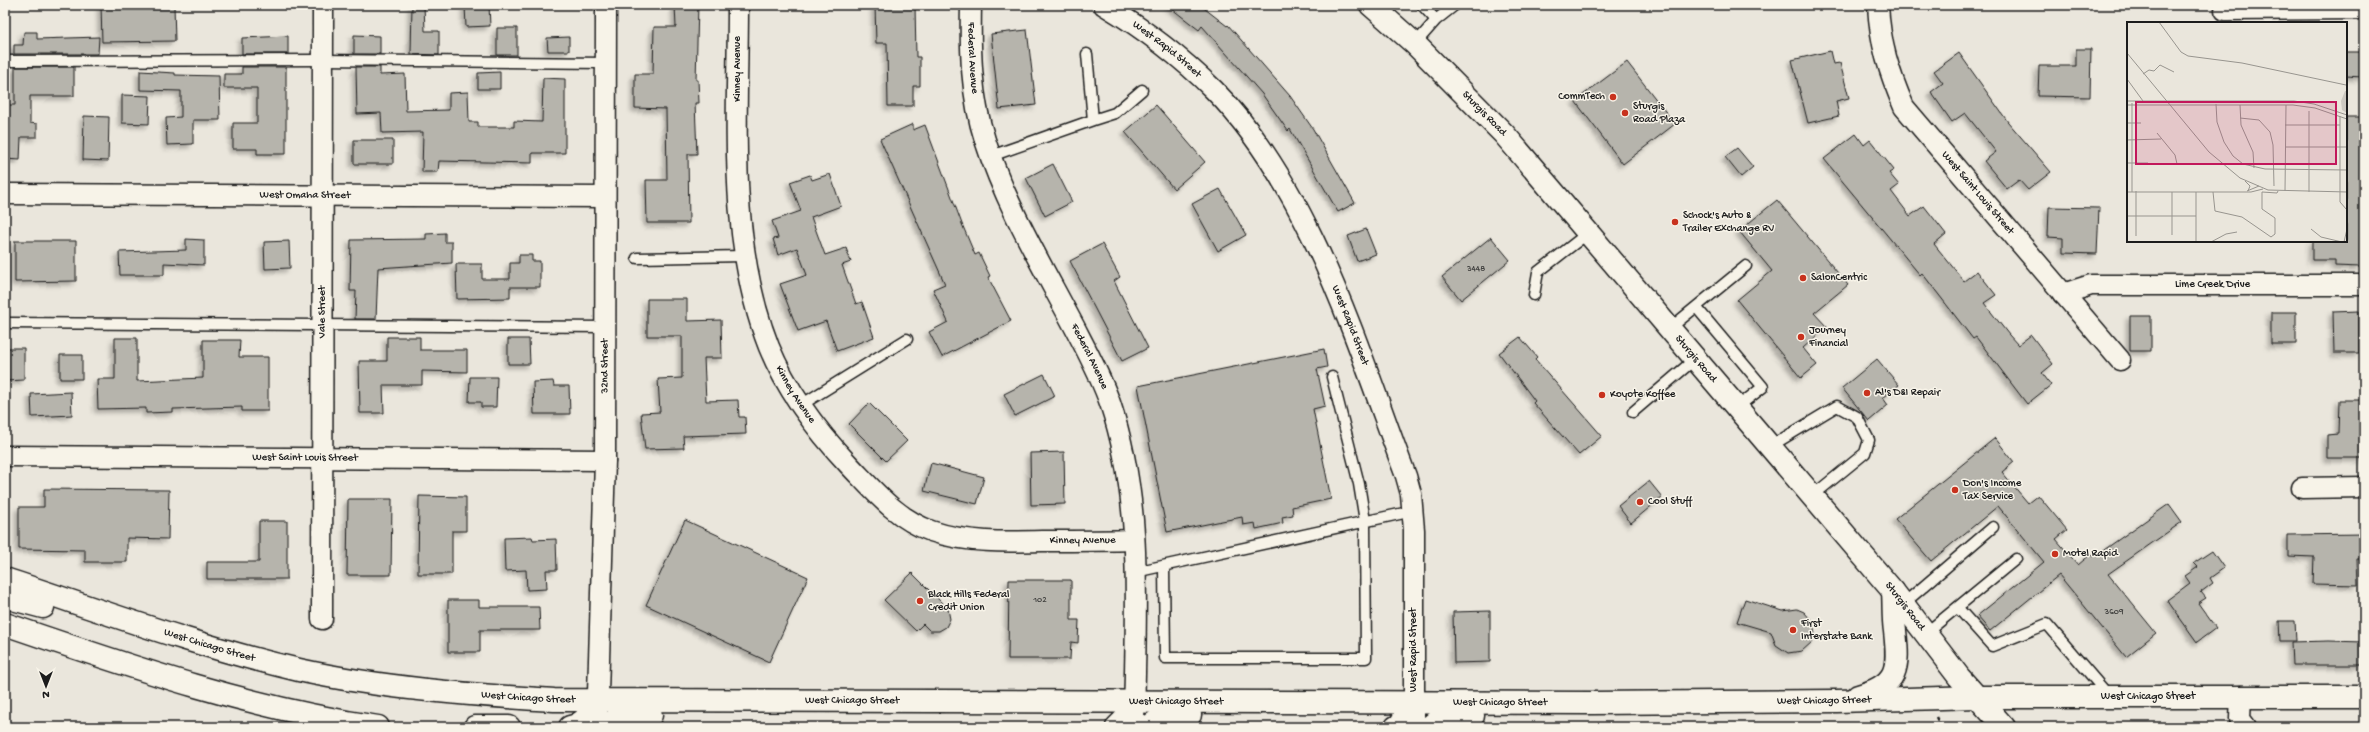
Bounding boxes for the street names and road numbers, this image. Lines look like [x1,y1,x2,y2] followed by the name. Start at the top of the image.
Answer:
[1130,19,1205,81] street label: West Rapid Street
[965,21,981,95] street label: Federal Avenue
[732,36,744,102] street label: Kinney Avenue
[1459,89,1510,140] street label: Sturgis Road
[1939,149,2017,238] street label: West Saint Louis Street
[260,189,352,202] street label: West Omaha Street
[2175,279,2251,291] street label: Lime Creek Drive
[316,284,329,339] street label: Vale Street
[1329,284,1371,368] street label: West Rapid Street
[1067,321,1110,391] street label: Federal Avenue
[1672,333,1720,386] street label: Sturgis Road
[599,337,611,395] street label: 32nd Street
[773,364,818,426] street label: Kinney Avenue
[252,452,359,464] street label: West Saint Louis Street
[1050,534,1116,547] street label: Kinney Avenue
[1882,580,1928,634] street label: Sturgis Road
[1408,606,1420,692] street label: West Rapid Street
[162,626,258,665] street label: West Chicago Street
[481,689,577,706] street label: West Chicago Street
[2101,691,2197,703] street label: West Chicago Street
[1777,694,1873,707] street label: West Chicago Street
[805,695,901,707] street label: West Chicago Street
[1129,696,1225,708] street label: West Chicago Street
[1453,697,1549,709] street label: West Chicago Street

